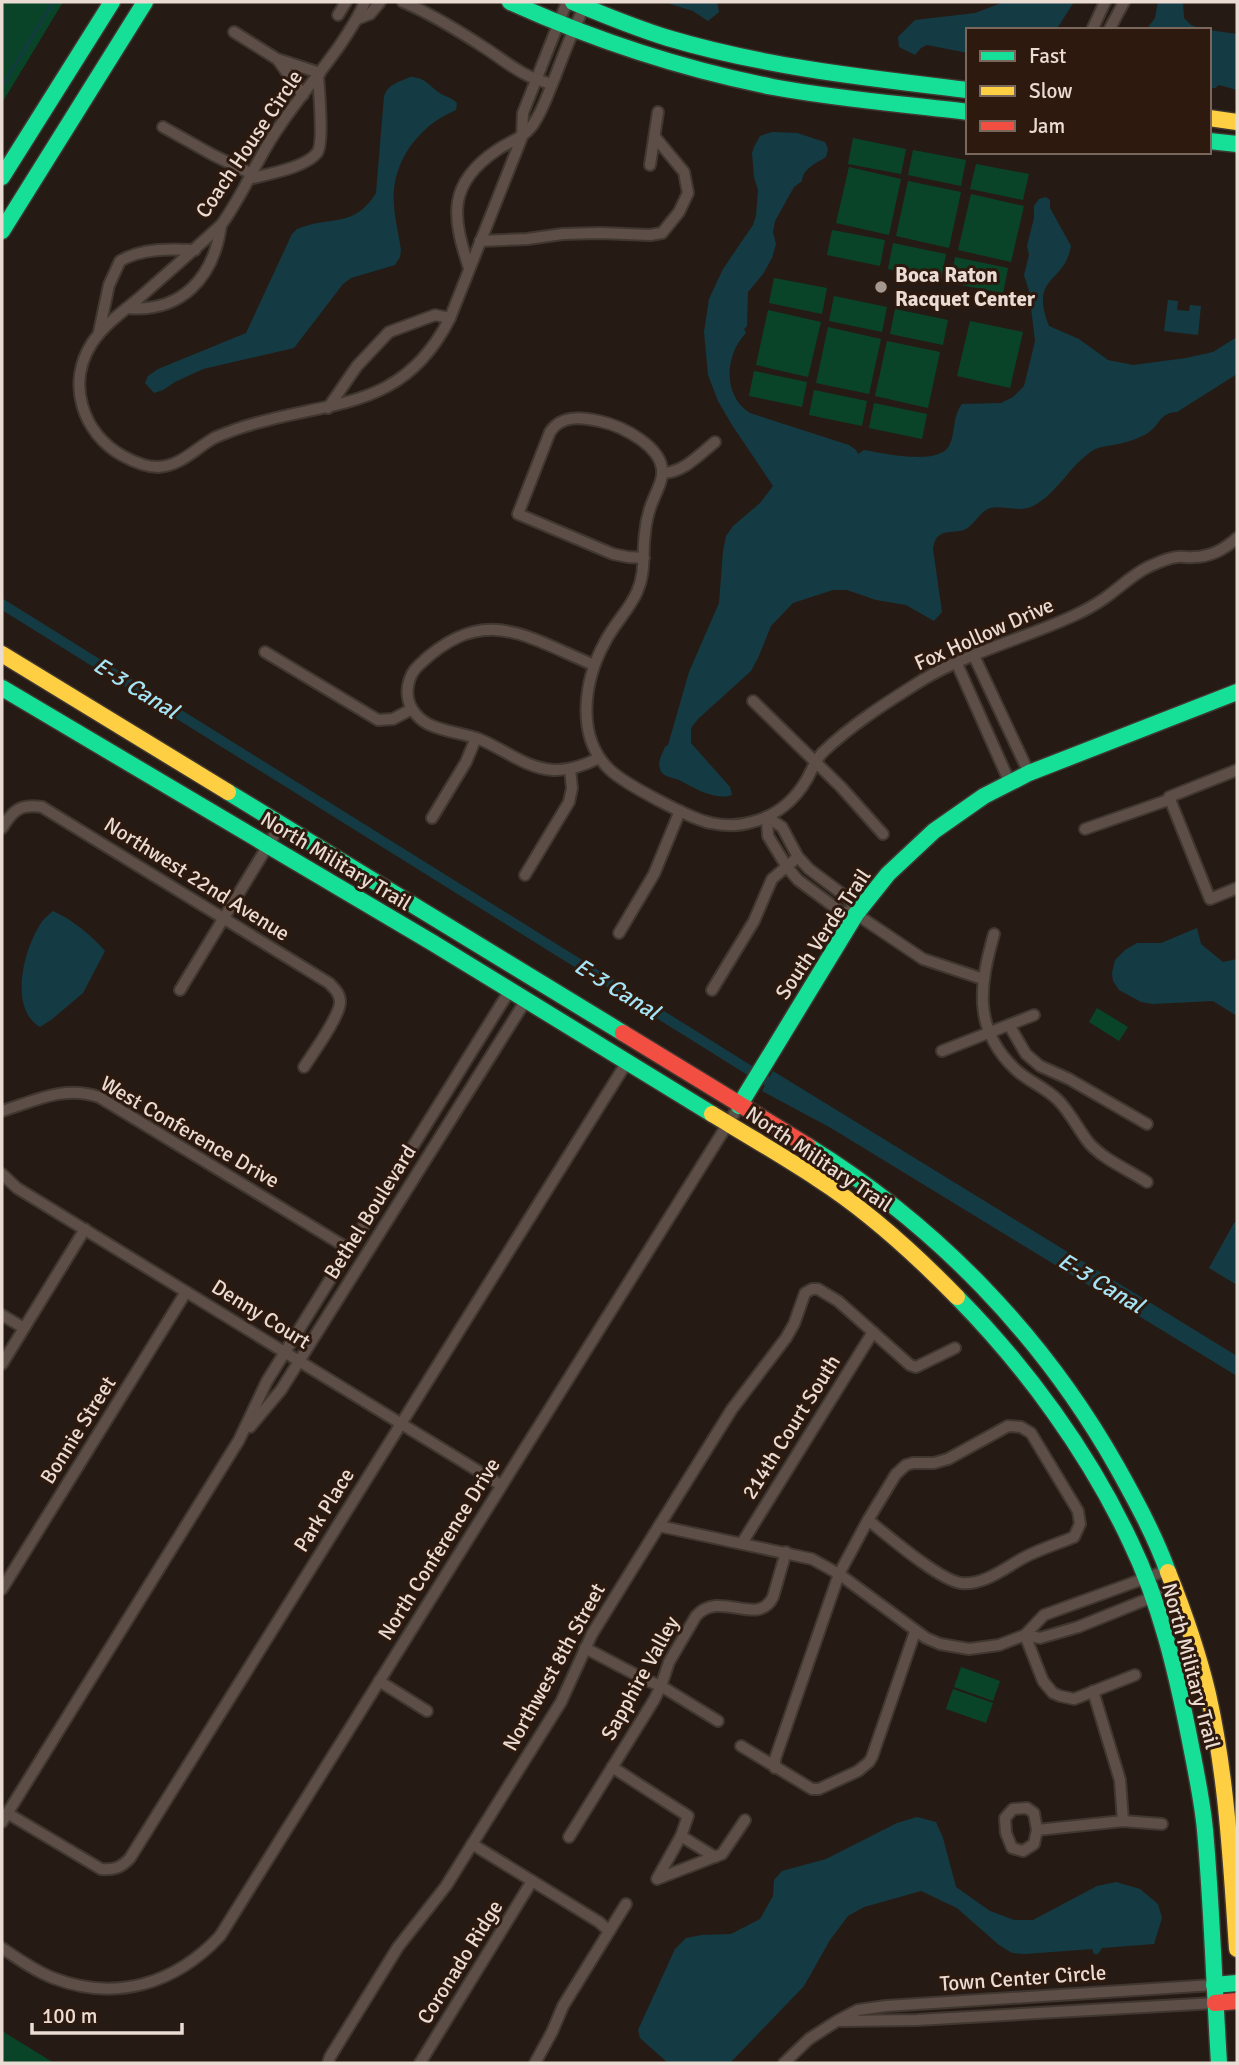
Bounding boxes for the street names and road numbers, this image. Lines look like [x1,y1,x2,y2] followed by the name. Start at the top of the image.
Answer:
[190,65,308,223] street label: Coach House Circle
[910,592,1058,676] street label: Fox Hollow Drive
[256,806,416,916] street label: North Military Trail
[99,811,295,947] street label: Northwest 22nd Avenue
[770,864,876,1004] street label: South Verde Trail
[96,1070,284,1194] street label: West Conference Drive
[741,1100,897,1218] street label: North Military Trail
[318,1140,422,1284] street label: Bethel Boulevard
[207,1273,315,1355] street label: Denny Court
[736,1350,846,1504] street label: 214th Court South
[35,1371,121,1489] street label: Bonnie Street
[372,1453,506,1645] street label: North Conference Drive
[288,1463,360,1557] street label: Park Place
[497,1579,611,1755] street label: Northwest 8th Street
[1156,1580,1226,1752] street label: North Military Trail
[595,1611,685,1745] street label: Sapphire Valley
[412,1895,508,2029] street label: Coronado Ridge
[939,1959,1107,1997] street label: Town Center Circle

